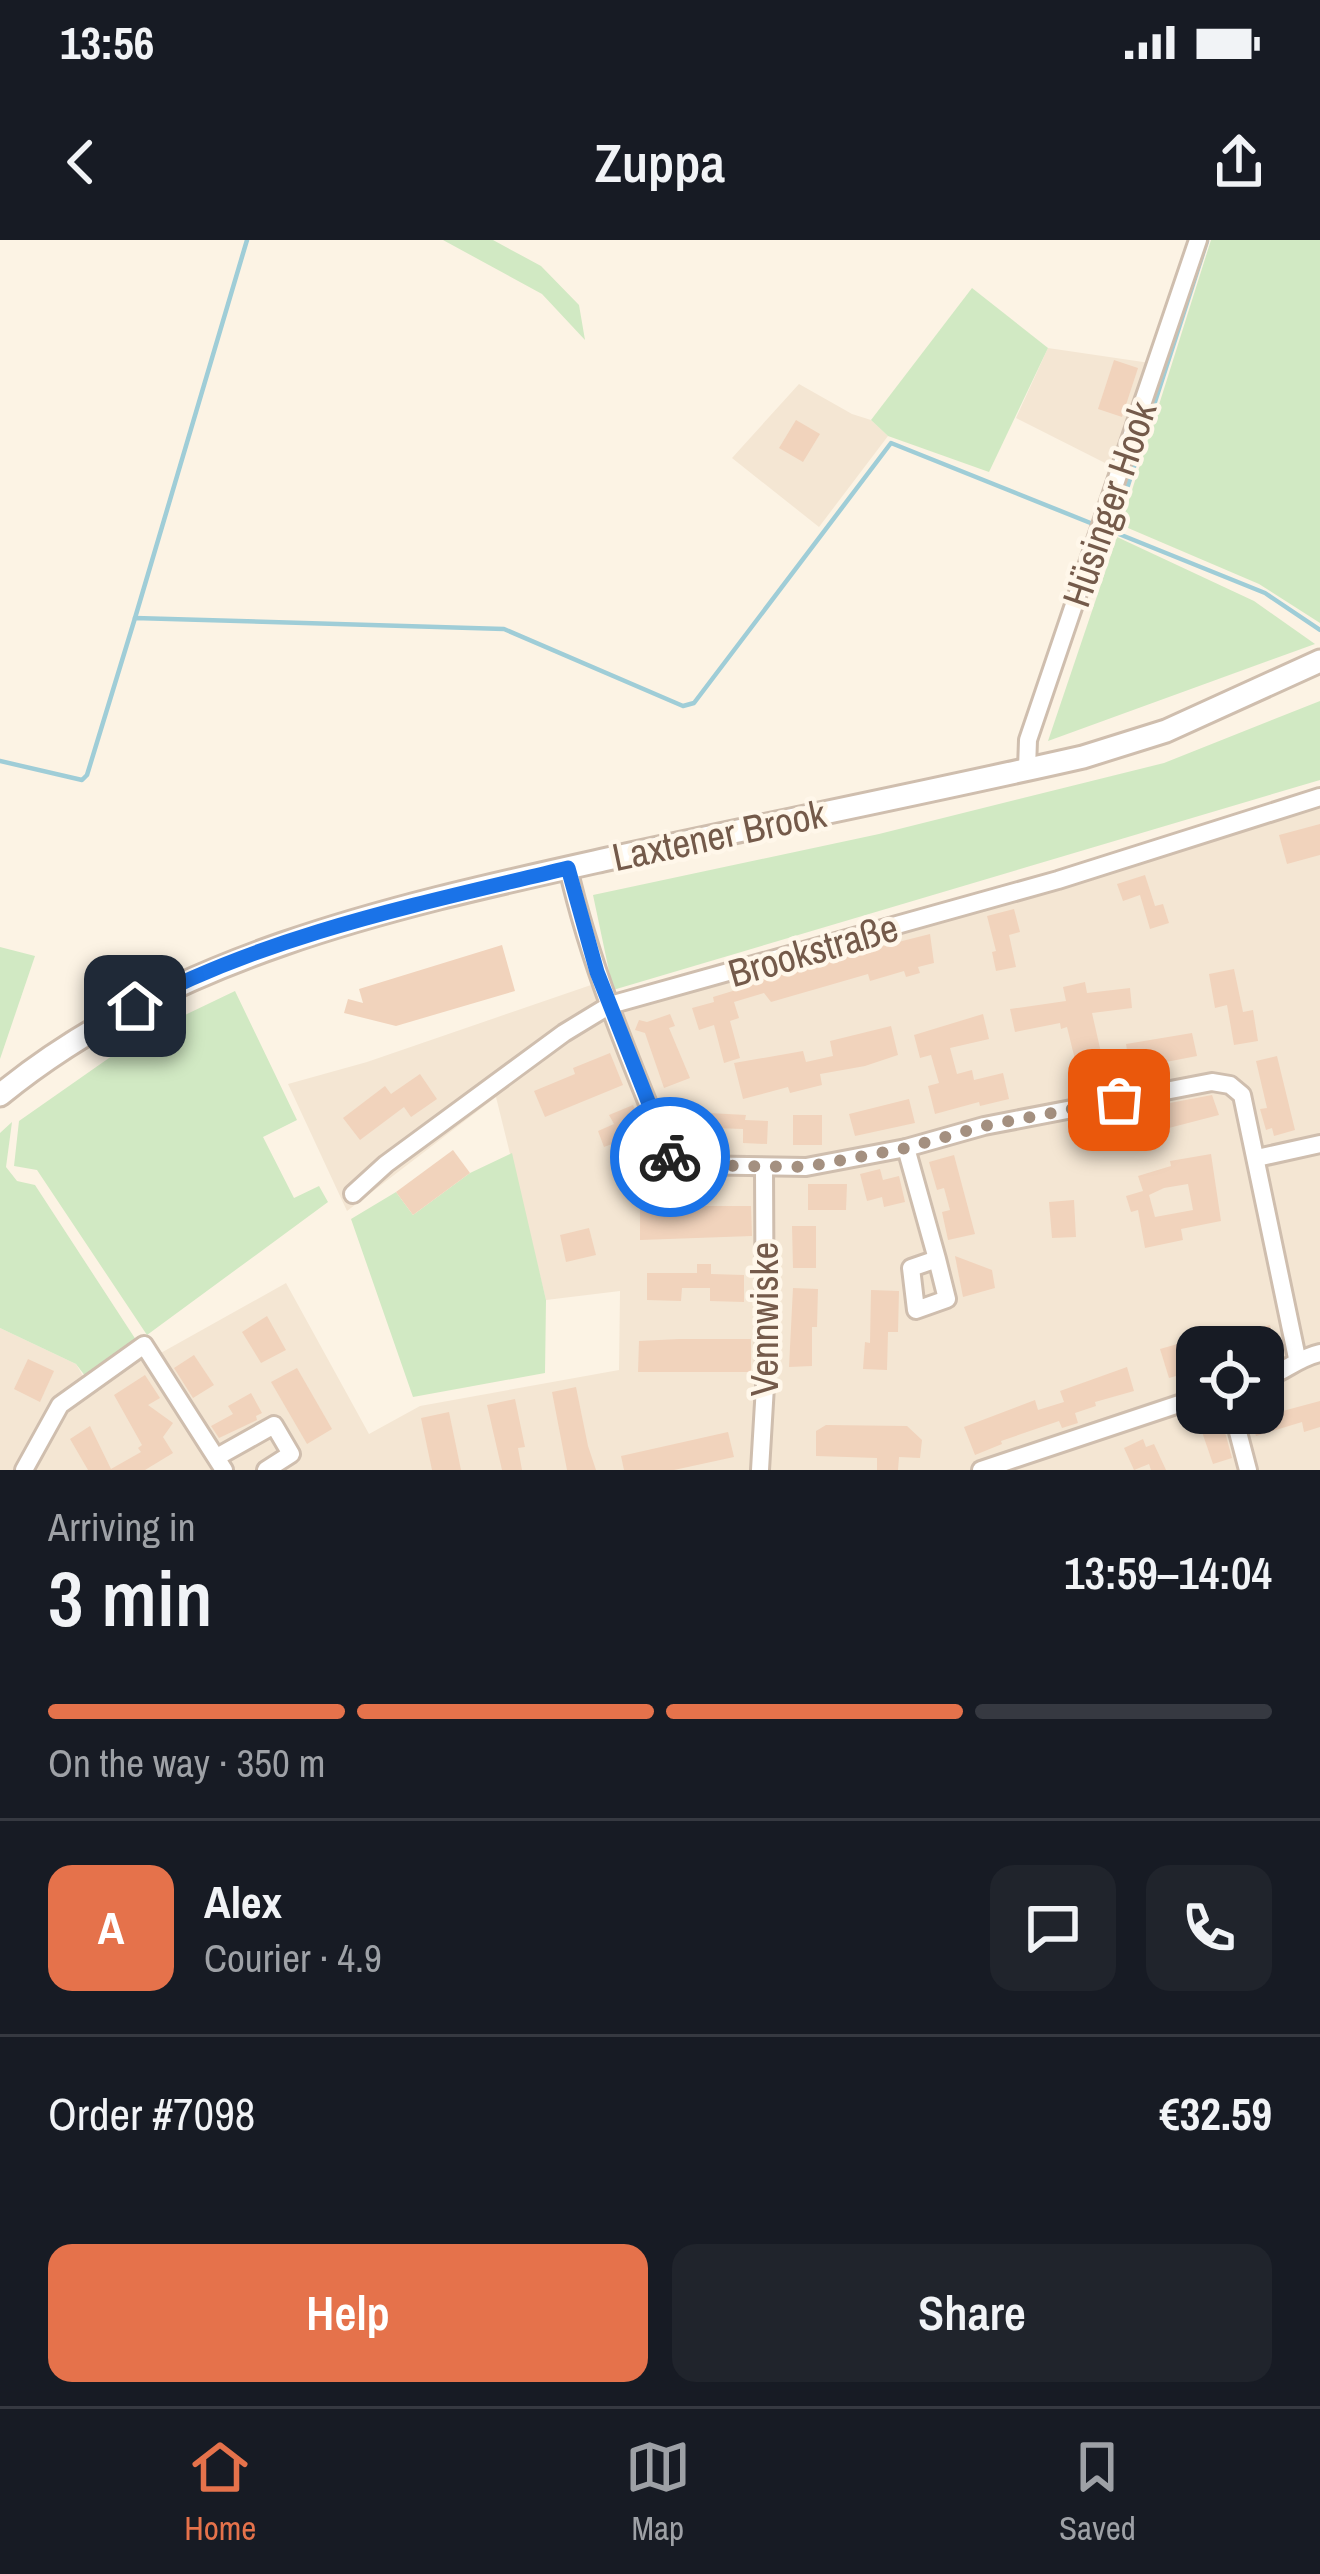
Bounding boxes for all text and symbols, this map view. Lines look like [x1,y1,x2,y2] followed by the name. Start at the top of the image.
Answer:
[60,12,154,73] text: 13:56
[595,126,725,199] text: Zuppa
[48,129,114,195] icon: back
[1206,129,1272,195] icon: share
[1050,394,1169,613] street label: Hüsinger Hook
[608,787,831,883] street label: Laxtener Brook
[722,901,904,999] street label: Brookstraße
[84,955,186,1057] pin
[102,973,168,1039] icon: home
[1068,1049,1170,1151] pin
[1086,1067,1152,1133] icon: bag
[610,1097,730,1217] courier
[637,1124,703,1190] icon: bike
[738,1242,790,1396] street label: Vennwiske
[1176,1326,1284,1434] map controls
[1176,1326,1284,1434] button: locate
[48,1501,196,1553] text: Arriving in
[1064,1542,1272,1603] text: 13:59–14:04
[48,1545,213,1650] text: 3 min
[48,1737,325,1789] text: On the way · 350 m
[990,1865,1116,1991] button: chat
[1146,1865,1272,1991] button: phone
[204,1871,282,1932] text: Alex
[98,1897,124,1958] text: A
[204,1932,382,1984] text: Courier · 4.9
[48,2083,255,2144] text: Order #7098
[1159,2083,1272,2144] text: €32.59
[48,2244,648,2382] button: Help
[672,2244,1272,2382] button: Share
[184,2434,256,2550] tab: Home
[625,2434,691,2550] tab: Map
[1059,2434,1136,2550] tab: Saved

